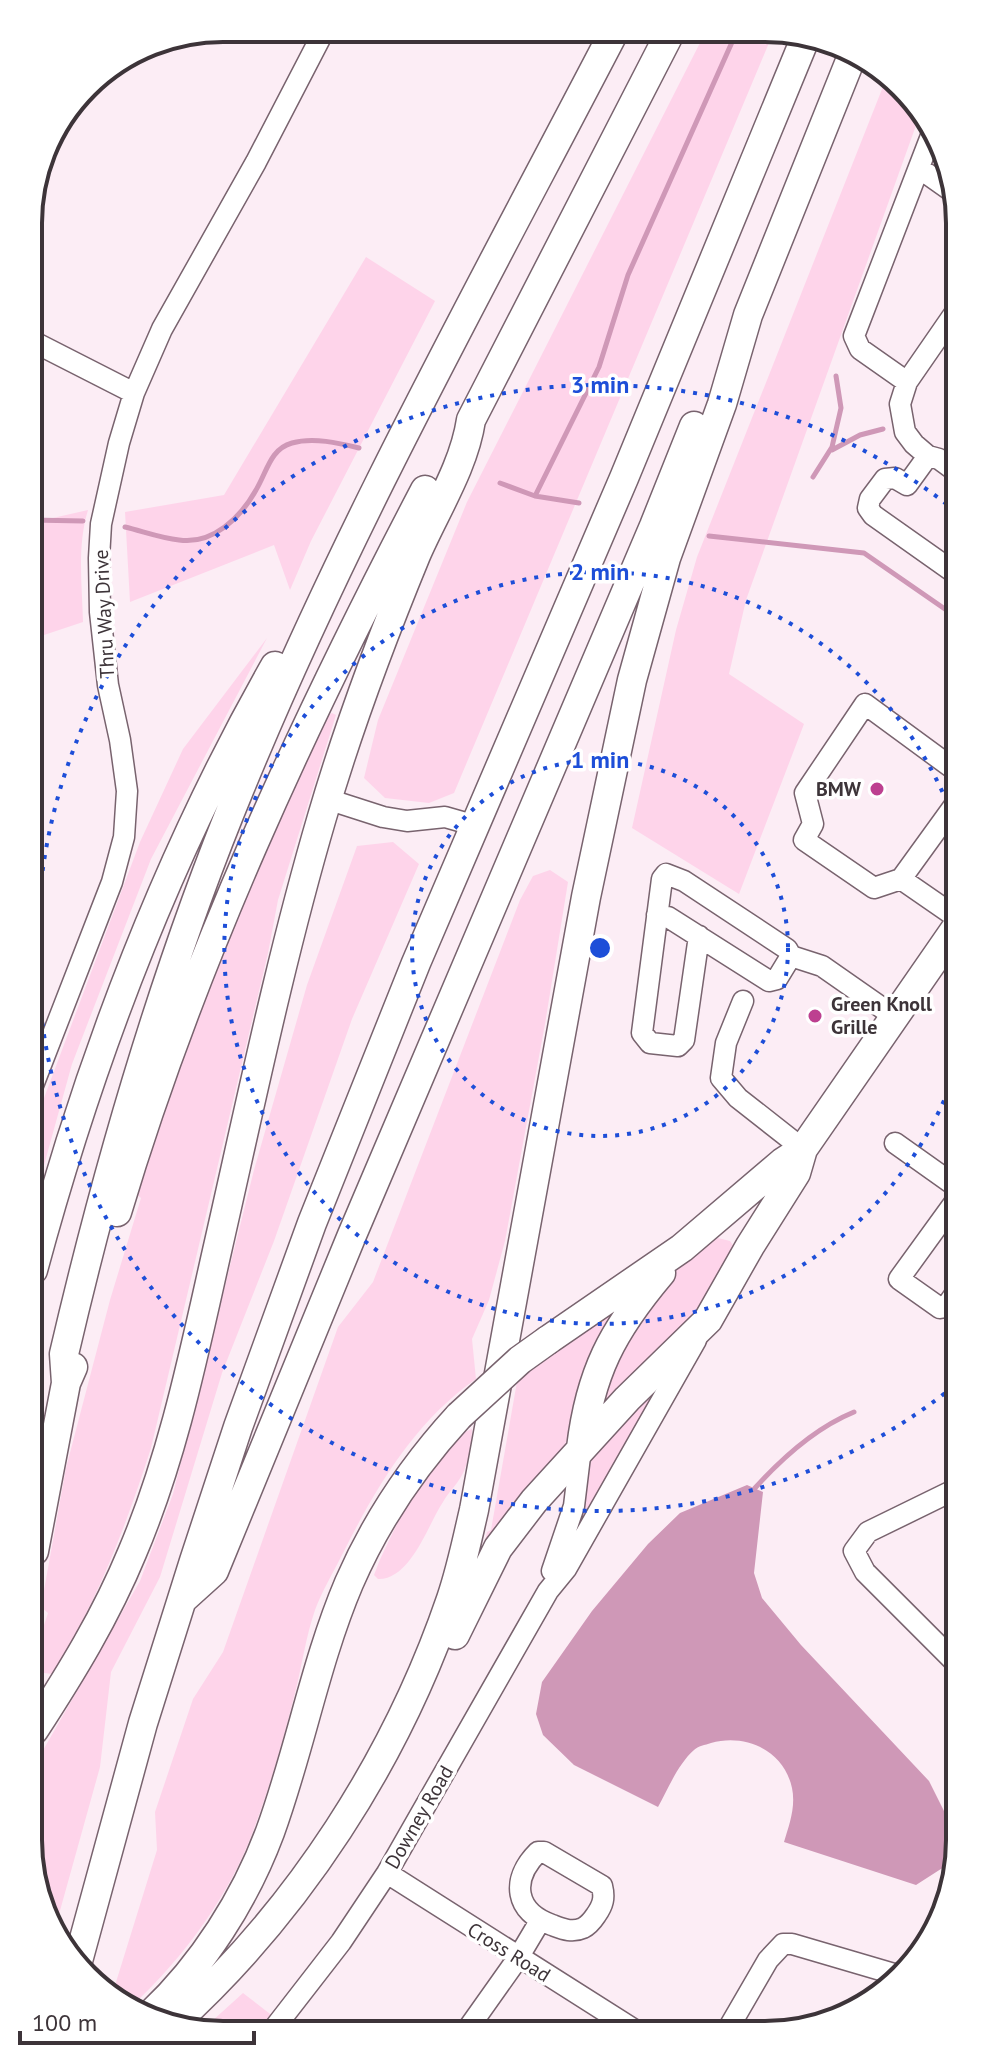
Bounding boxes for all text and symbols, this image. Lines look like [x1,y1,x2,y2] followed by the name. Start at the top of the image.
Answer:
[571,369,629,400] text: 3 min
[88,549,120,679] street label: Thru Way Drive
[571,556,629,587] text: 2 min
[571,744,629,775] text: 1 min
[816,776,862,802] place label: BMW
[868,780,886,798] marker: BMW
[586,934,614,962] centre of rings
[831,991,932,1040] place label: Green Knoll Grille
[806,1007,824,1025] marker: Green Knoll Grille
[379,1761,459,1873] street label: Downey Road
[463,1916,555,1988] street label: Cross Road
[20,1995,254,2045] scale bar
[32,2007,97,2038] text: 100 m

